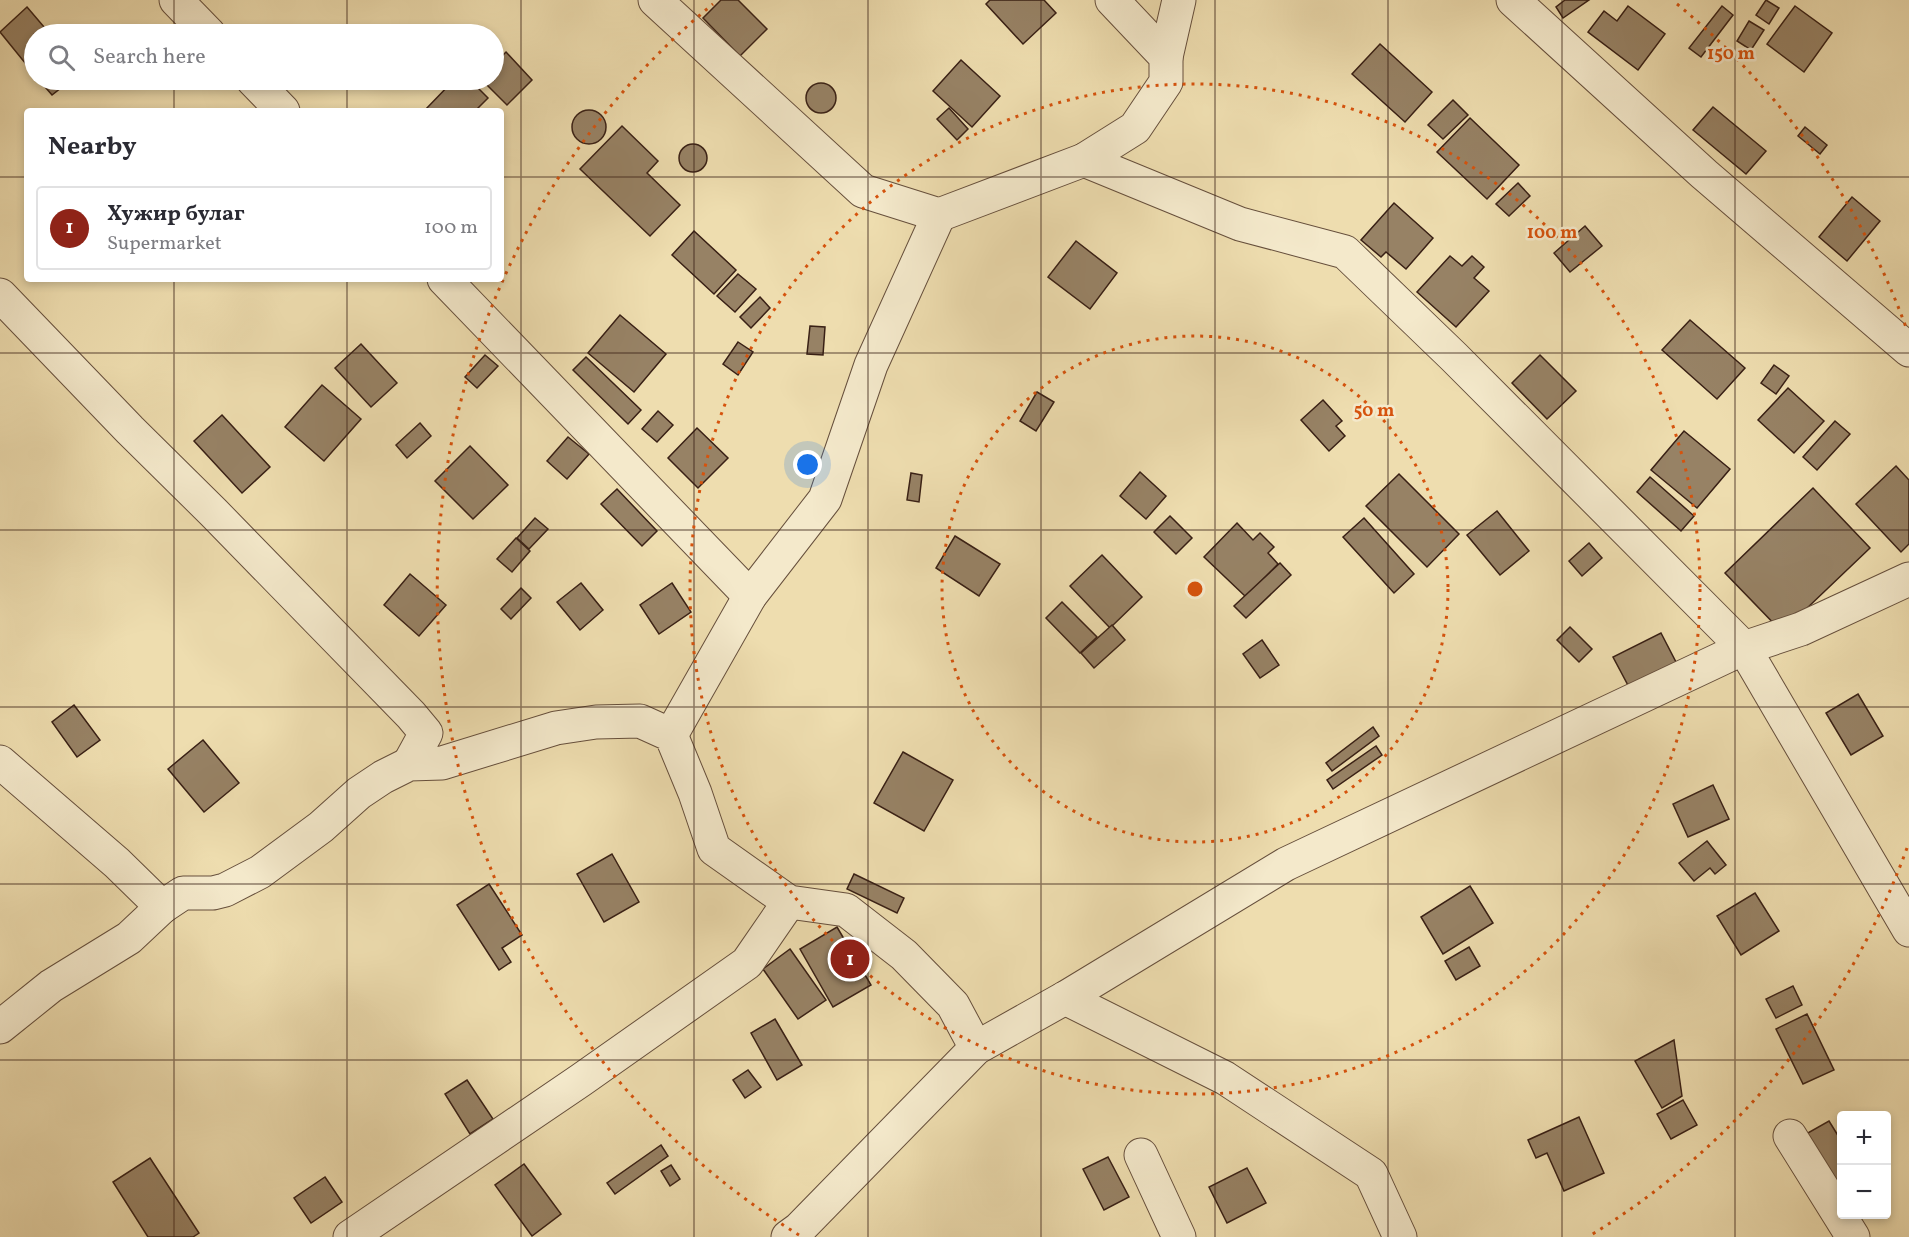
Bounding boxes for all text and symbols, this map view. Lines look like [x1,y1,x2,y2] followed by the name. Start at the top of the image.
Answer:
[24,24,504,90] search box
[45,41,78,74] icon: search
[93,42,206,73] text: Search here
[1707,42,1755,67] text: 150 m
[48,129,137,165] text: Nearby
[107,199,245,230] text: Хужир булаг
[65,214,74,242] text: 1
[424,214,478,242] text: 100 m
[1527,221,1577,246] text: 100 m
[107,230,222,258] text: Supermarket
[1354,399,1394,424] text: 50 m
[793,450,822,479] your location
[1185,579,1205,599] centre of rings
[830,936,870,982] pin: 1
[1837,1111,1891,1219] map controls
[1837,1111,1891,1165] button: +
[1837,1165,1891,1219] button: −

